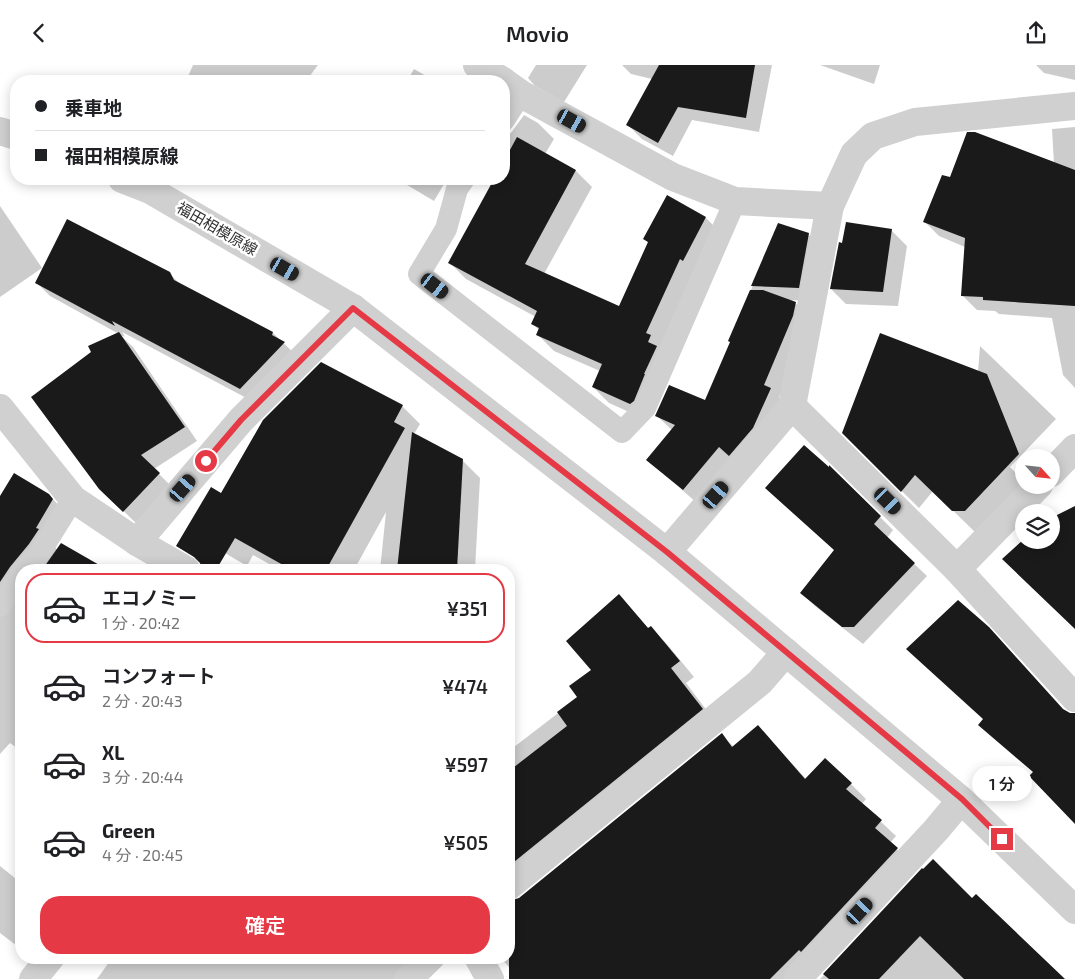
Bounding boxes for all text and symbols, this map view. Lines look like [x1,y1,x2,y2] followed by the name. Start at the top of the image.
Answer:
[25,19,53,47] icon: back
[1022,19,1050,47] icon: share
[506,20,569,46] text: Movio
[65,96,122,119] text: 乗車地
[555,107,588,135] car
[65,144,179,167] text: 福田相模原線
[174,198,261,258] street label: 福田相模原線
[268,255,301,283] car
[418,271,451,301] car
[1015,449,1060,494] north arrow
[1015,449,1060,549] map controls
[195,450,217,472] route start
[167,472,198,504] car
[700,479,731,511] car
[872,485,903,517] car
[1015,504,1060,549] button: layers
[42,586,87,631] icon: car
[102,586,197,609] text: エコノミー
[447,597,488,620] text: ¥351
[102,613,180,632] text: 1 分 · 20:42
[42,664,87,709] icon: car
[102,664,215,687] text: コンフォート
[442,675,488,698] text: ¥474
[102,691,183,710] text: 2 分 · 20:43
[102,741,124,764] text: XL
[42,742,87,787] icon: car
[444,753,488,776] text: ¥597
[102,767,183,786] text: 3 分 · 20:44
[972,767,1032,801] callout: 1 分
[989,774,1015,793] text: 1 分
[102,819,155,842] text: Green
[42,820,87,865] icon: car
[991,828,1013,850] route end
[443,831,488,854] text: ¥505
[102,845,183,864] text: 4 分 · 20:45
[844,895,875,927] car
[40,896,490,954] button: 確定

